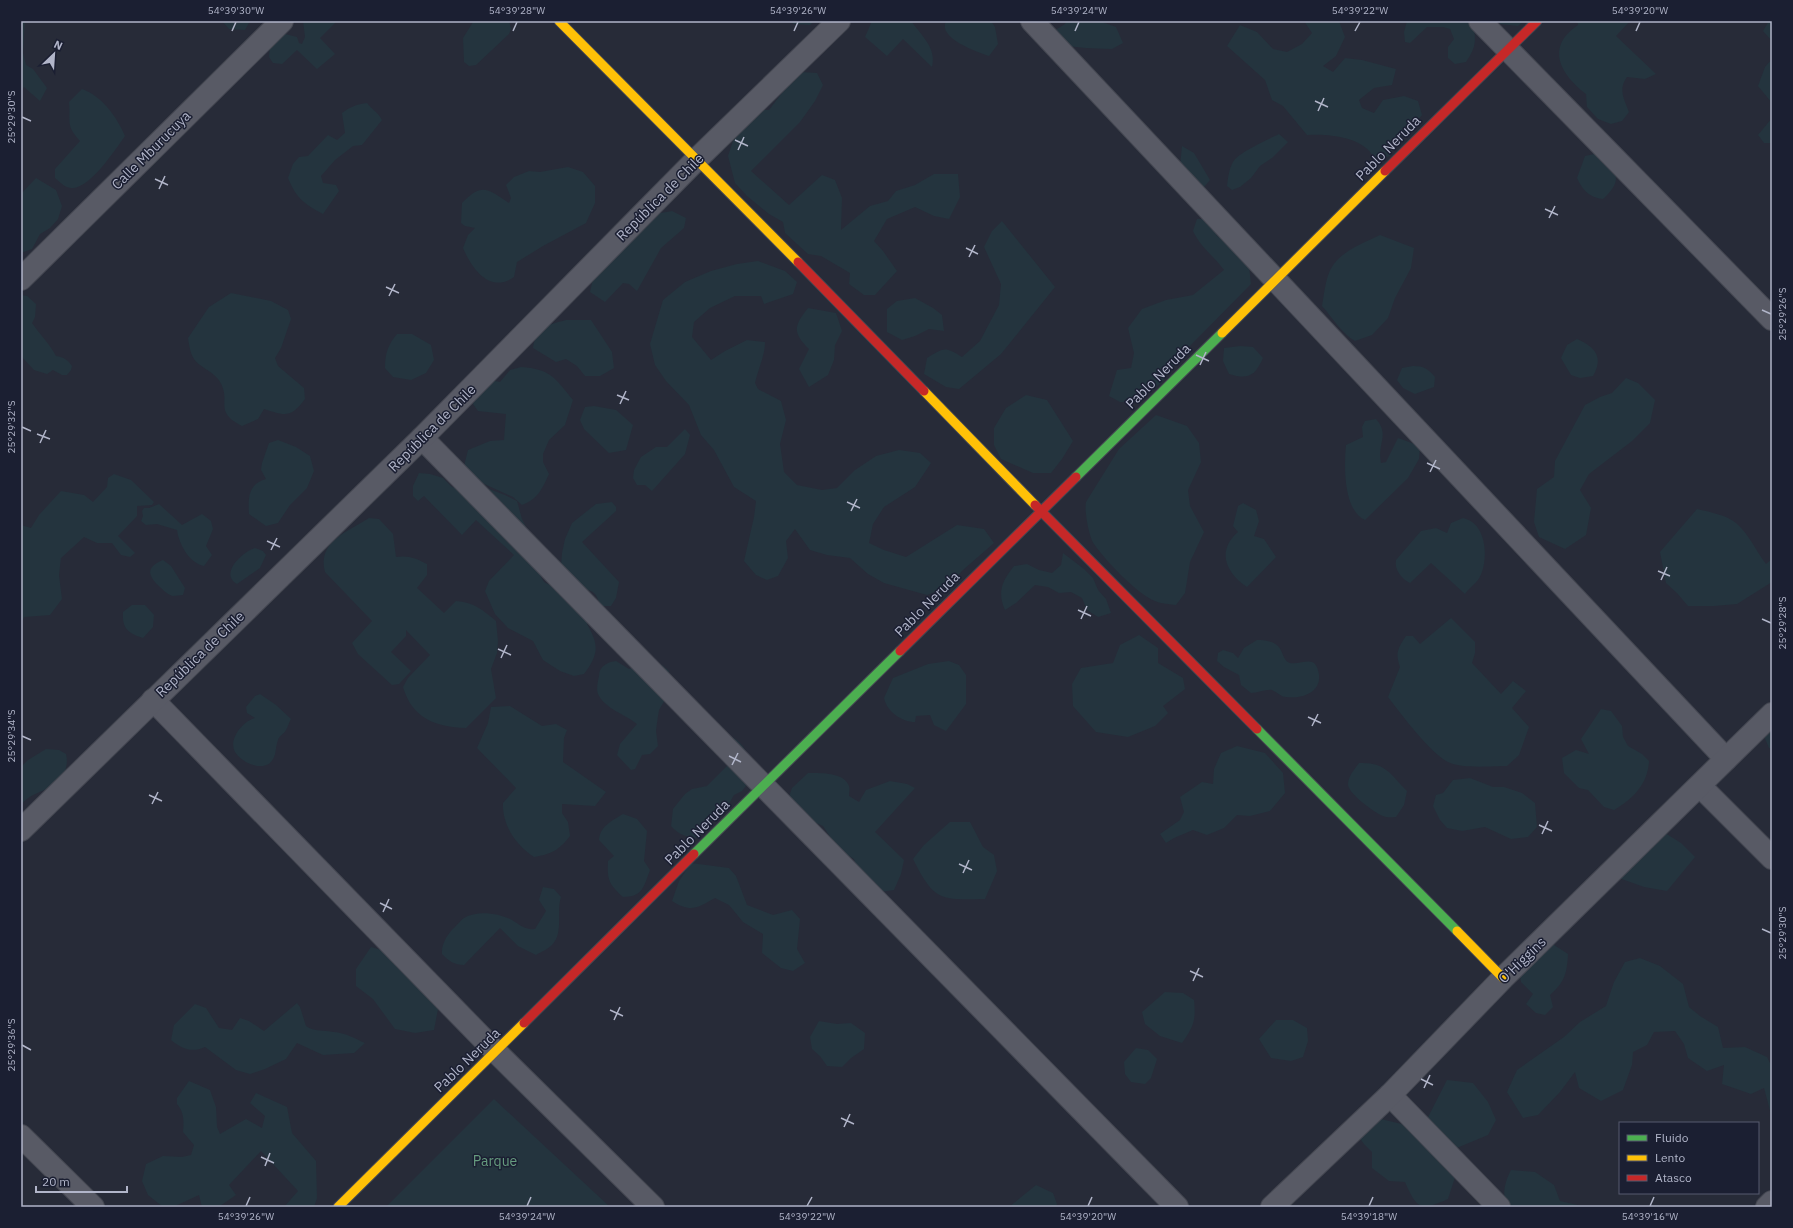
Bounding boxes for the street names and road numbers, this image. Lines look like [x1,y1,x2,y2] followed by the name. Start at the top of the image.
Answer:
[108,106,195,193] street label: Calle Mburucuya
[1352,111,1425,184] street label: Pablo Neruda
[612,149,708,245] street label: República de Chile
[1122,339,1195,412] street label: Pablo Neruda
[384,380,480,476] street label: República de Chile
[891,567,964,640] street label: Pablo Neruda
[152,607,248,701] street label: República de Chile
[661,795,734,868] street label: Pablo Neruda
[1494,933,1550,987] street label: O'Higgins
[430,1024,504,1096] street label: Pablo Neruda

